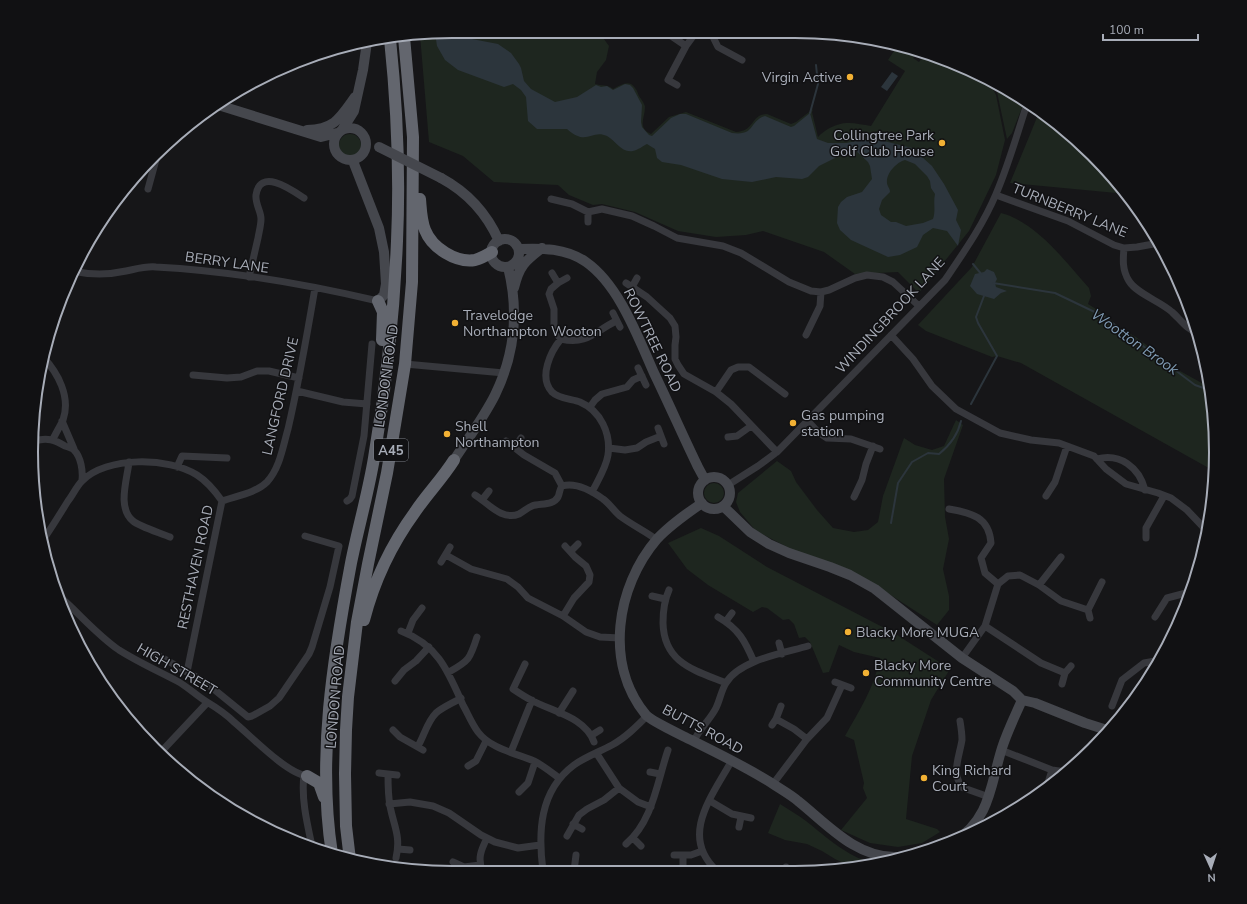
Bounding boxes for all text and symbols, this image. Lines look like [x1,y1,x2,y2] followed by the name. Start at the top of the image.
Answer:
[1103,16,1198,42] scale bar
[1109,22,1144,38] text: 100 m
[761,68,842,87] place label: Virgin Active
[845,72,855,82] marker: Virgin Active
[830,126,935,161] place label: Collingtree Park Golf Club House
[937,138,947,148] marker: Collingtree Park Golf Club House
[1009,179,1130,242] street label: TURNBERRY LANE
[184,247,270,278] street label: BERRY LANE
[831,253,949,378] street label: WINDINGBROOK LANE
[619,285,686,395] street label: ROWTREE ROAD
[1087,304,1183,380] water label: Wootton Brook
[463,306,602,341] place label: Travelodge Northampton Wooton
[450,318,460,328] marker: Travelodge Northampton Wooton
[370,323,403,429] street label: LONDON ROAD
[258,335,303,457] street label: LANGFORD DRIVE
[801,406,884,441] place label: Gas pumping station
[455,417,539,452] place label: Shell Northampton
[788,418,798,428] marker: Gas pumping station
[442,429,452,439] marker: Shell Northampton
[374,439,408,461] road number: A45
[173,503,218,631] street label: RESTHAVEN ROAD
[856,623,979,642] place label: Blacky More MUGA
[843,627,853,637] marker: Blacky More MUGA
[133,639,221,700] street label: HIGH STREET
[322,645,349,750] street label: LONDON ROAD
[874,656,991,691] place label: Blacky More Community Centre
[861,668,871,678] marker: Blacky More Community Centre
[659,700,747,759] street label: BUTTS ROAD
[932,761,1011,796] place label: King Richard Court
[919,773,929,783] marker: King Richard Court
[1191,848,1231,888] north arrow
[1207,870,1216,885] text: N

